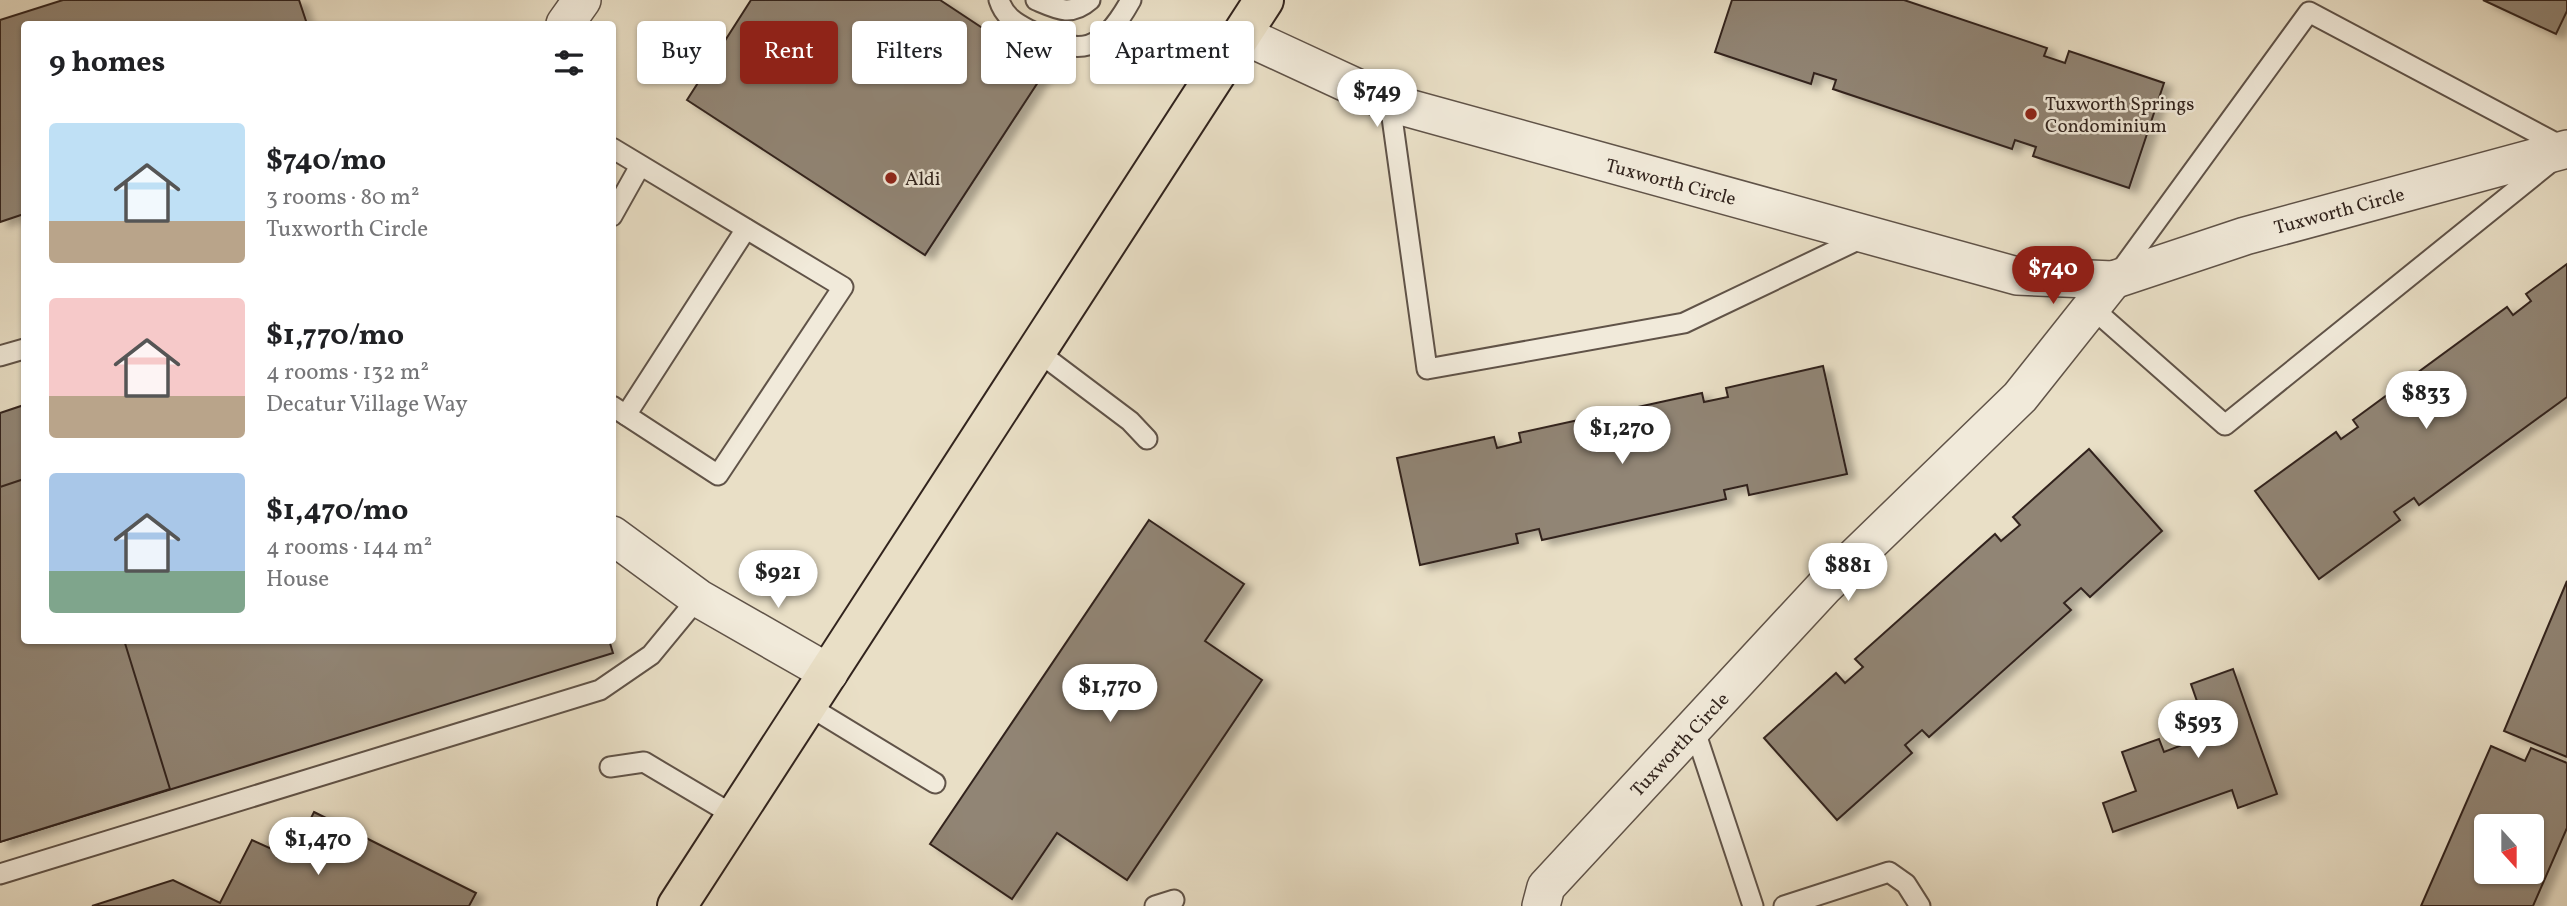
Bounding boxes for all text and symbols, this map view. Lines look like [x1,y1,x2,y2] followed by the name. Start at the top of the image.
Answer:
[637,21,726,84] chip: Buy
[740,21,838,84] chip: Rent
[852,21,967,84] chip: Filters
[981,21,1076,84] chip: New
[1090,21,1254,84] chip: Apartment
[49,42,165,84] text: 9 homes
[550,44,588,82] icon: filters
[1336,69,1418,129] pin: $749
[1353,76,1401,108] text: $749
[2045,92,2194,140] place label: Tuxworth Springs Condominium
[2023,106,2039,122] marker: Tuxworth Springs Condominium
[266,140,386,182] text: $740/mo
[105,151,189,235] icon: home
[1602,153,1739,213] street label: Tuxworth Circle
[905,167,941,193] place label: Aldi
[883,170,899,186] marker: Aldi
[266,182,419,214] text: 3 rooms · 80 m²
[2271,182,2408,242] street label: Tuxworth Circle
[266,214,428,246] text: Tuxworth Circle
[2012,246,2094,306] pin: $740
[2028,253,2078,285] text: $740
[266,315,404,357] text: $1,770/mo
[105,326,189,410] icon: home
[266,357,429,389] text: 4 rooms · 132 m²
[2385,372,2467,431] pin: $833
[2402,378,2450,410] text: $833
[266,389,468,421] text: Decatur Village Way
[1565,406,1679,466] pin: $1,270
[1590,413,1654,445] text: $1,270
[266,490,409,532] text: $1,470/mo
[105,501,189,585] icon: home
[266,532,432,564] text: 4 rooms · 144 m²
[1807,544,1889,603] pin: $881
[737,550,819,610] pin: $921
[1824,550,1872,582] text: $881
[755,557,801,589] text: $921
[266,564,329,596] text: House
[1053,664,1167,724] pin: $1,770
[1078,671,1142,703] text: $1,770
[1625,688,1736,803] street label: Tuxworth Circle
[2157,700,2239,760] pin: $593
[2174,707,2222,739] text: $593
[2474,814,2544,884] north arrow
[2474,814,2544,884] map controls
[261,818,375,877] pin: $1,470
[285,824,351,856] text: $1,470

